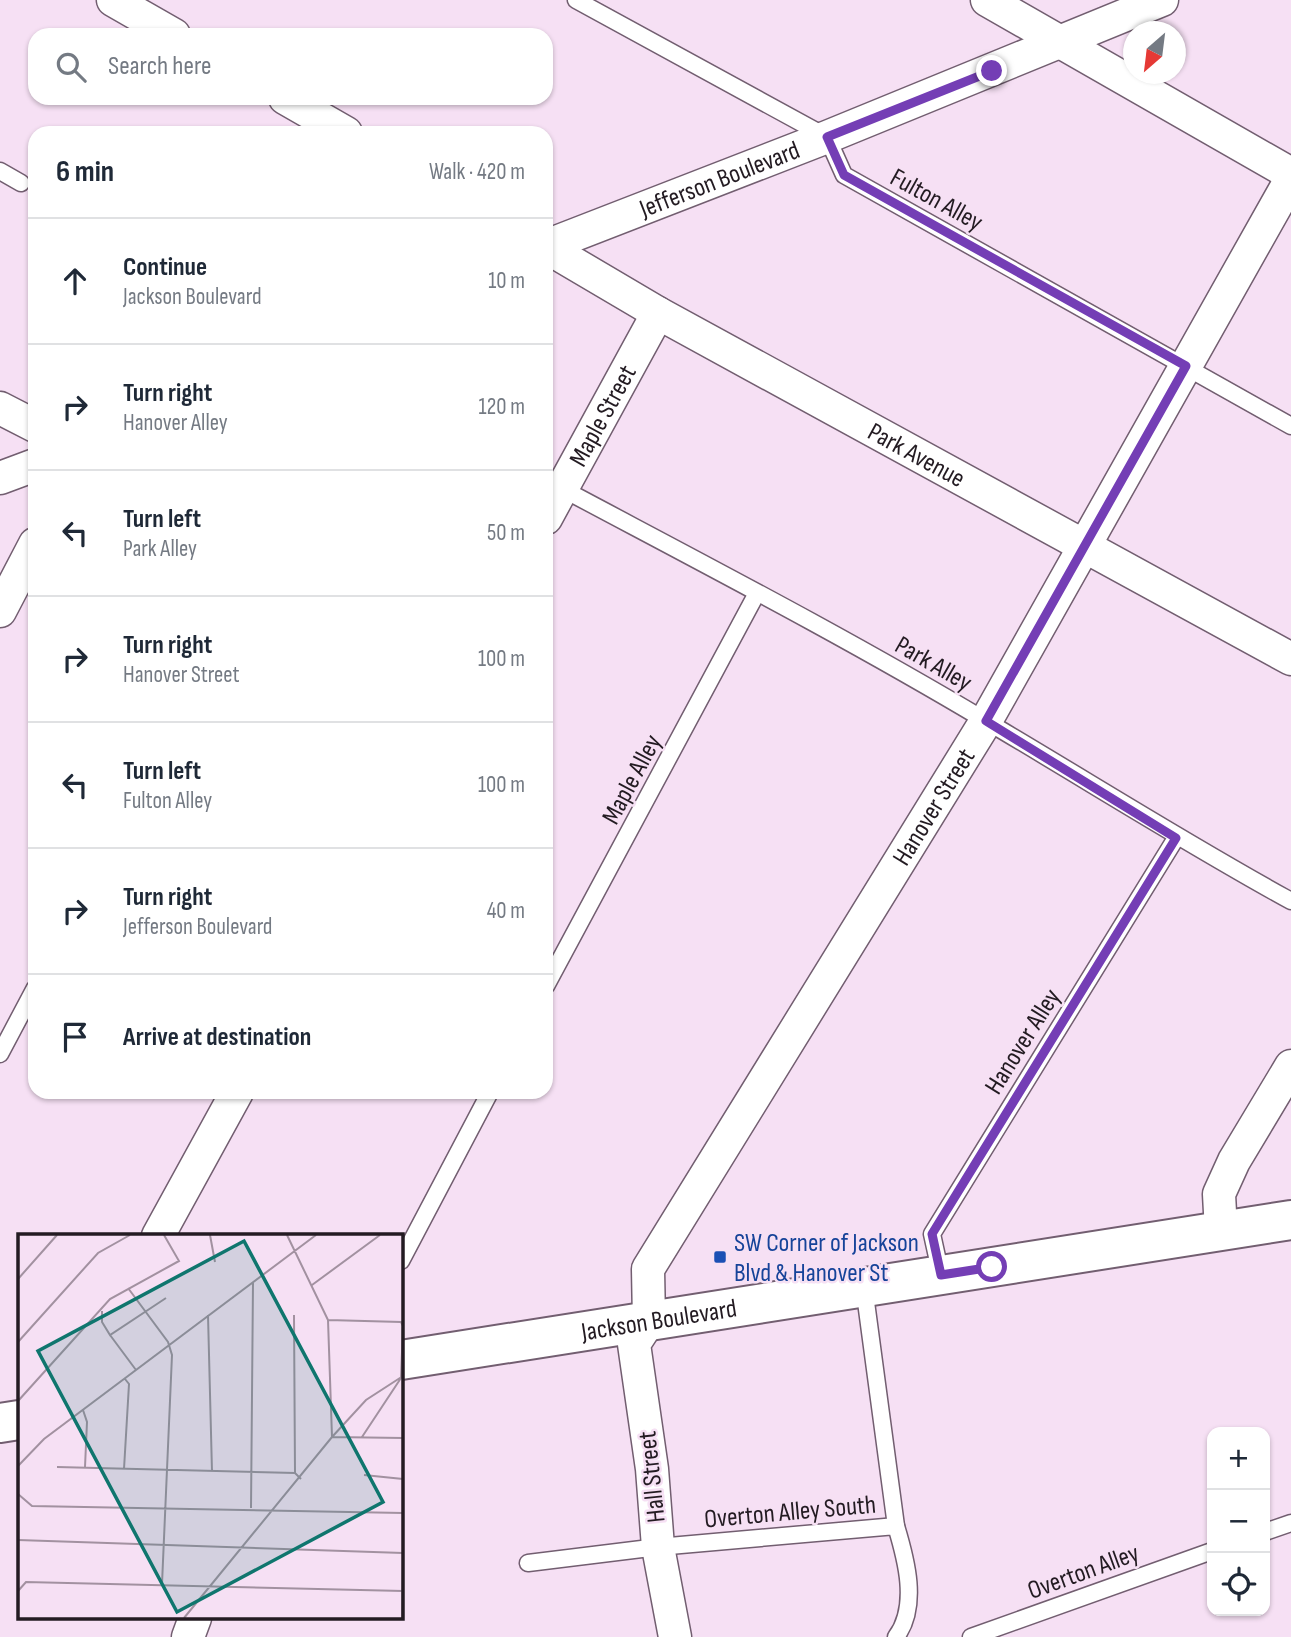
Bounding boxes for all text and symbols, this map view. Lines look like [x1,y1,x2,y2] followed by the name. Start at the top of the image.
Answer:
[1123,21,1186,84] north arrow
[28,28,553,105] search box
[52,48,90,86] icon: search
[108,51,211,82] text: Search here
[976,55,1007,86] route end
[635,135,804,226] street label: Jefferson Boulevard
[56,154,114,190] text: 6 min
[429,158,525,186] text: Walk · 420 m
[885,162,988,238] street label: Fulton Alley
[123,252,207,283] text: Continue
[56,262,94,300] icon: ahead
[488,267,525,295] text: 10 m
[123,283,262,311] text: Jackson Boulevard
[563,360,644,472] street label: Maple Street
[123,378,212,409] text: Turn right
[56,388,94,426] icon: right
[479,393,525,421] text: 120 m
[123,409,228,437] text: Hanover Alley
[862,417,970,495] street label: Park Avenue
[123,504,201,535] text: Turn left
[56,514,94,552] icon: left
[487,519,525,547] text: 50 m
[123,535,197,563] text: Park Alley
[123,630,212,661] text: Turn right
[889,630,977,699] street label: Park Alley
[56,640,94,678] icon: right
[478,645,525,673] text: 100 m
[123,661,240,689] text: Hanover Street
[596,730,669,830] street label: Maple Alley
[887,743,982,871] street label: Hanover Street
[123,756,201,787] text: Turn left
[56,766,94,804] icon: left
[478,771,525,799] text: 100 m
[123,787,212,815] text: Fulton Alley
[123,882,212,913] text: Turn right
[56,892,94,930] icon: right
[487,897,525,925] text: 40 m
[123,913,272,941] text: Jefferson Boulevard
[979,983,1068,1100] street label: Hanover Alley
[56,1018,94,1056] icon: arrive
[123,1022,311,1053] text: Arrive at destination
[734,1228,919,1289] place label: SW Corner of Jackson Blvd & Hanover St
[18,1234,402,1620] inset map
[712,1249,728,1265] marker: SW Corner of Jackson Blvd & Hanover St
[976,1251,1007,1282] route start
[578,1293,739,1349] street label: Jackson Boulevard
[1207,1427,1270,1616] map controls
[1207,1427,1270,1490] button: +
[632,1429,673,1524] street label: Hall Street
[703,1490,877,1535] street label: Overton Alley South
[1207,1490,1270,1553] button: −
[1024,1538,1143,1607] street label: Overton Alley
[1207,1553,1270,1616] button: locate

